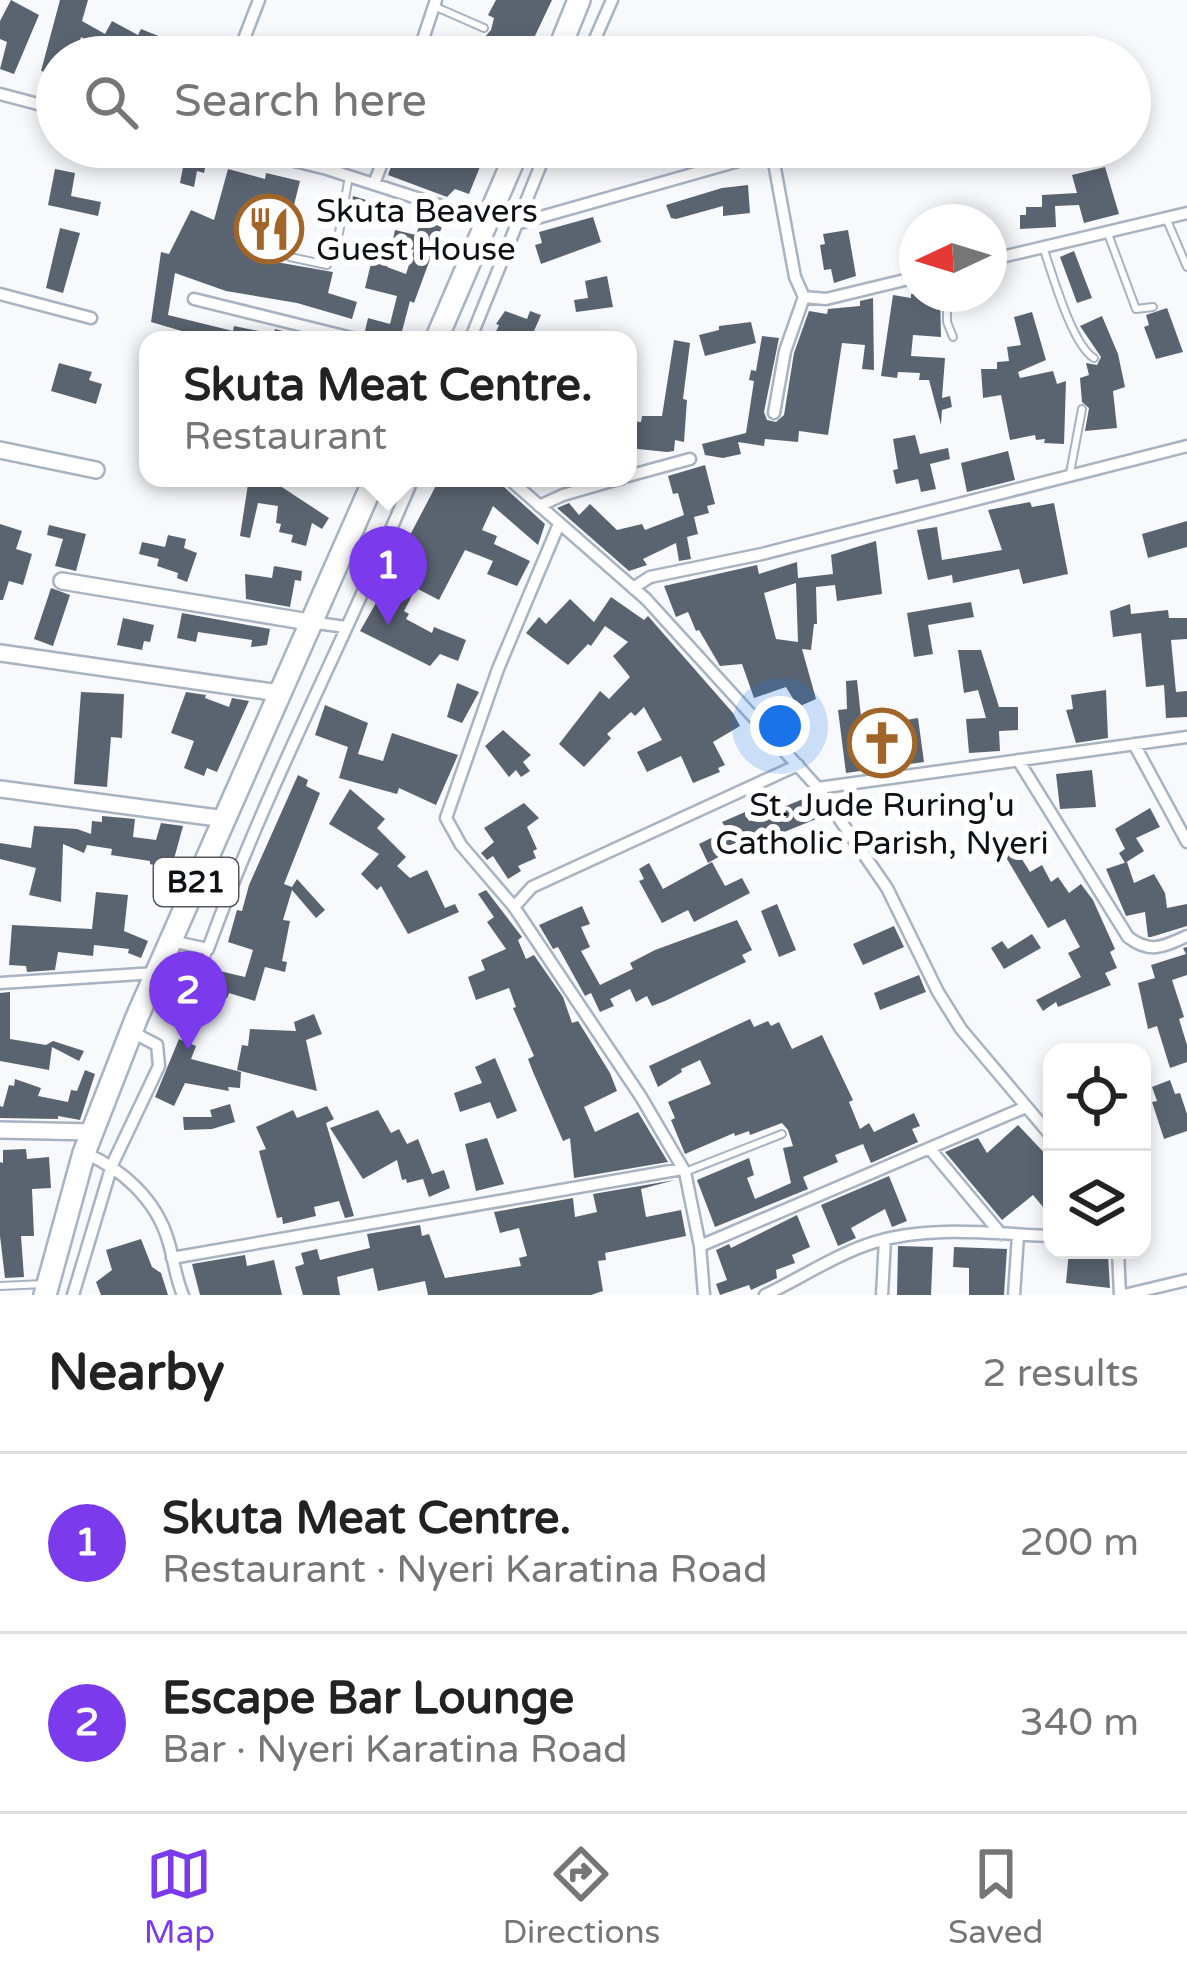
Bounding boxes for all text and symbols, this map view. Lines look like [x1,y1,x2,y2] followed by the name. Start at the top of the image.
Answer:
[36,36,1151,168] search box
[78,69,144,135] icon: search
[174,75,427,129] text: Search here
[316,192,538,269] place label: Skuta Beavers Guest House
[234,194,304,264] restaurant icon: Skuta Beavers Guest House
[899,204,1007,312] north arrow
[139,331,637,487] popup
[183,359,593,413] text: Skuta Meat Centre.
[183,413,387,460] text: Restaurant
[349,526,427,625] pin: 1
[750,696,810,756] your location
[847,708,917,778] church icon: St. Jude Ruring'u Catholic Parish, Nyeri
[715,786,1049,863] place label: St. Jude Ruring'u Catholic Parish, Nyeri
[154,858,238,906] road number: B21
[149,951,227,1050] pin: 2
[1043,1043,1151,1259] map controls
[1043,1043,1151,1151] button: locate
[1043,1151,1151,1259] button: layers
[48,1342,225,1404] text: Nearby
[982,1350,1139,1397] text: 2 results
[162,1492,571,1546] text: Skuta Meat Centre.
[75,1519,99,1566] text: 1
[1020,1519,1139,1566] text: 200 m
[162,1546,768,1593] text: Restaurant · Nyeri Karatina Road
[162,1672,574,1726] text: Escape Bar Lounge
[75,1699,99,1746] text: 2
[1020,1699,1139,1746] text: 340 m
[162,1726,628,1773] text: Bar · Nyeri Karatina Road
[144,1841,215,1952] tab: Map
[503,1841,660,1952] tab: Directions
[948,1841,1043,1952] tab: Saved

